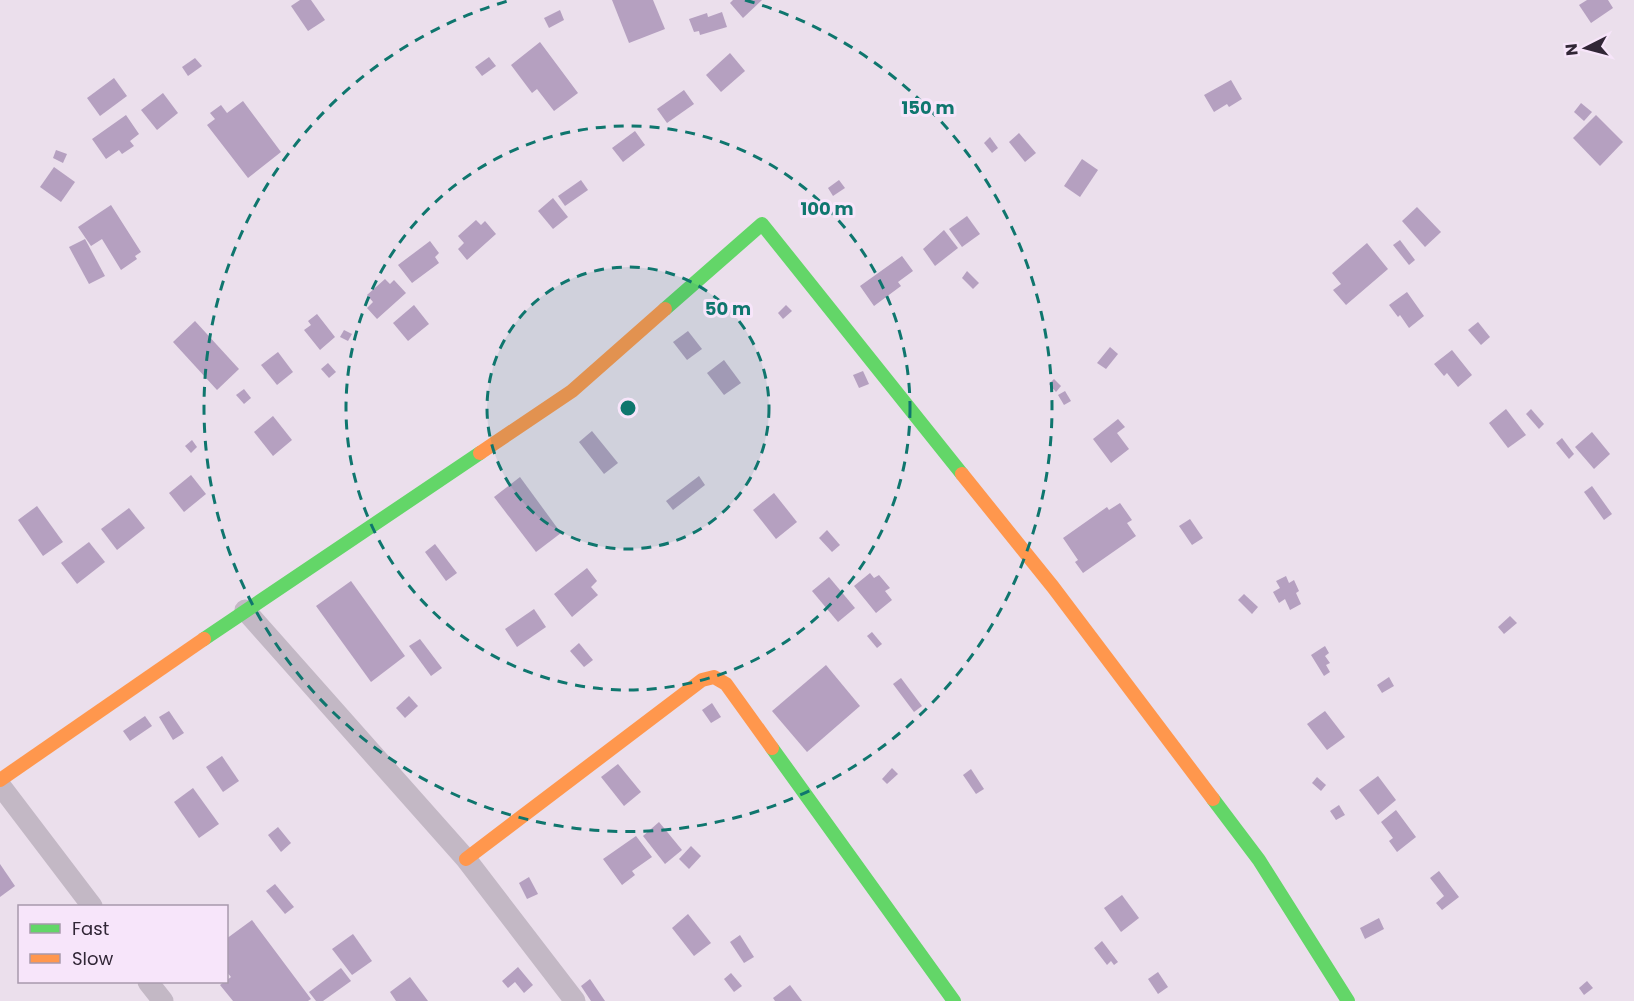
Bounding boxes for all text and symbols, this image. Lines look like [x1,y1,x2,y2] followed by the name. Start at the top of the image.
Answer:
[1556,18,1616,78] north arrow
[1560,42,1584,57] text: N
[901,95,955,120] text: 150 m
[800,196,854,221] text: 100 m
[705,296,751,321] text: 50 m
[618,398,638,418] centre of rings
[18,905,228,983] legend
[72,916,109,941] text: Fast
[72,946,114,971] text: Slow

